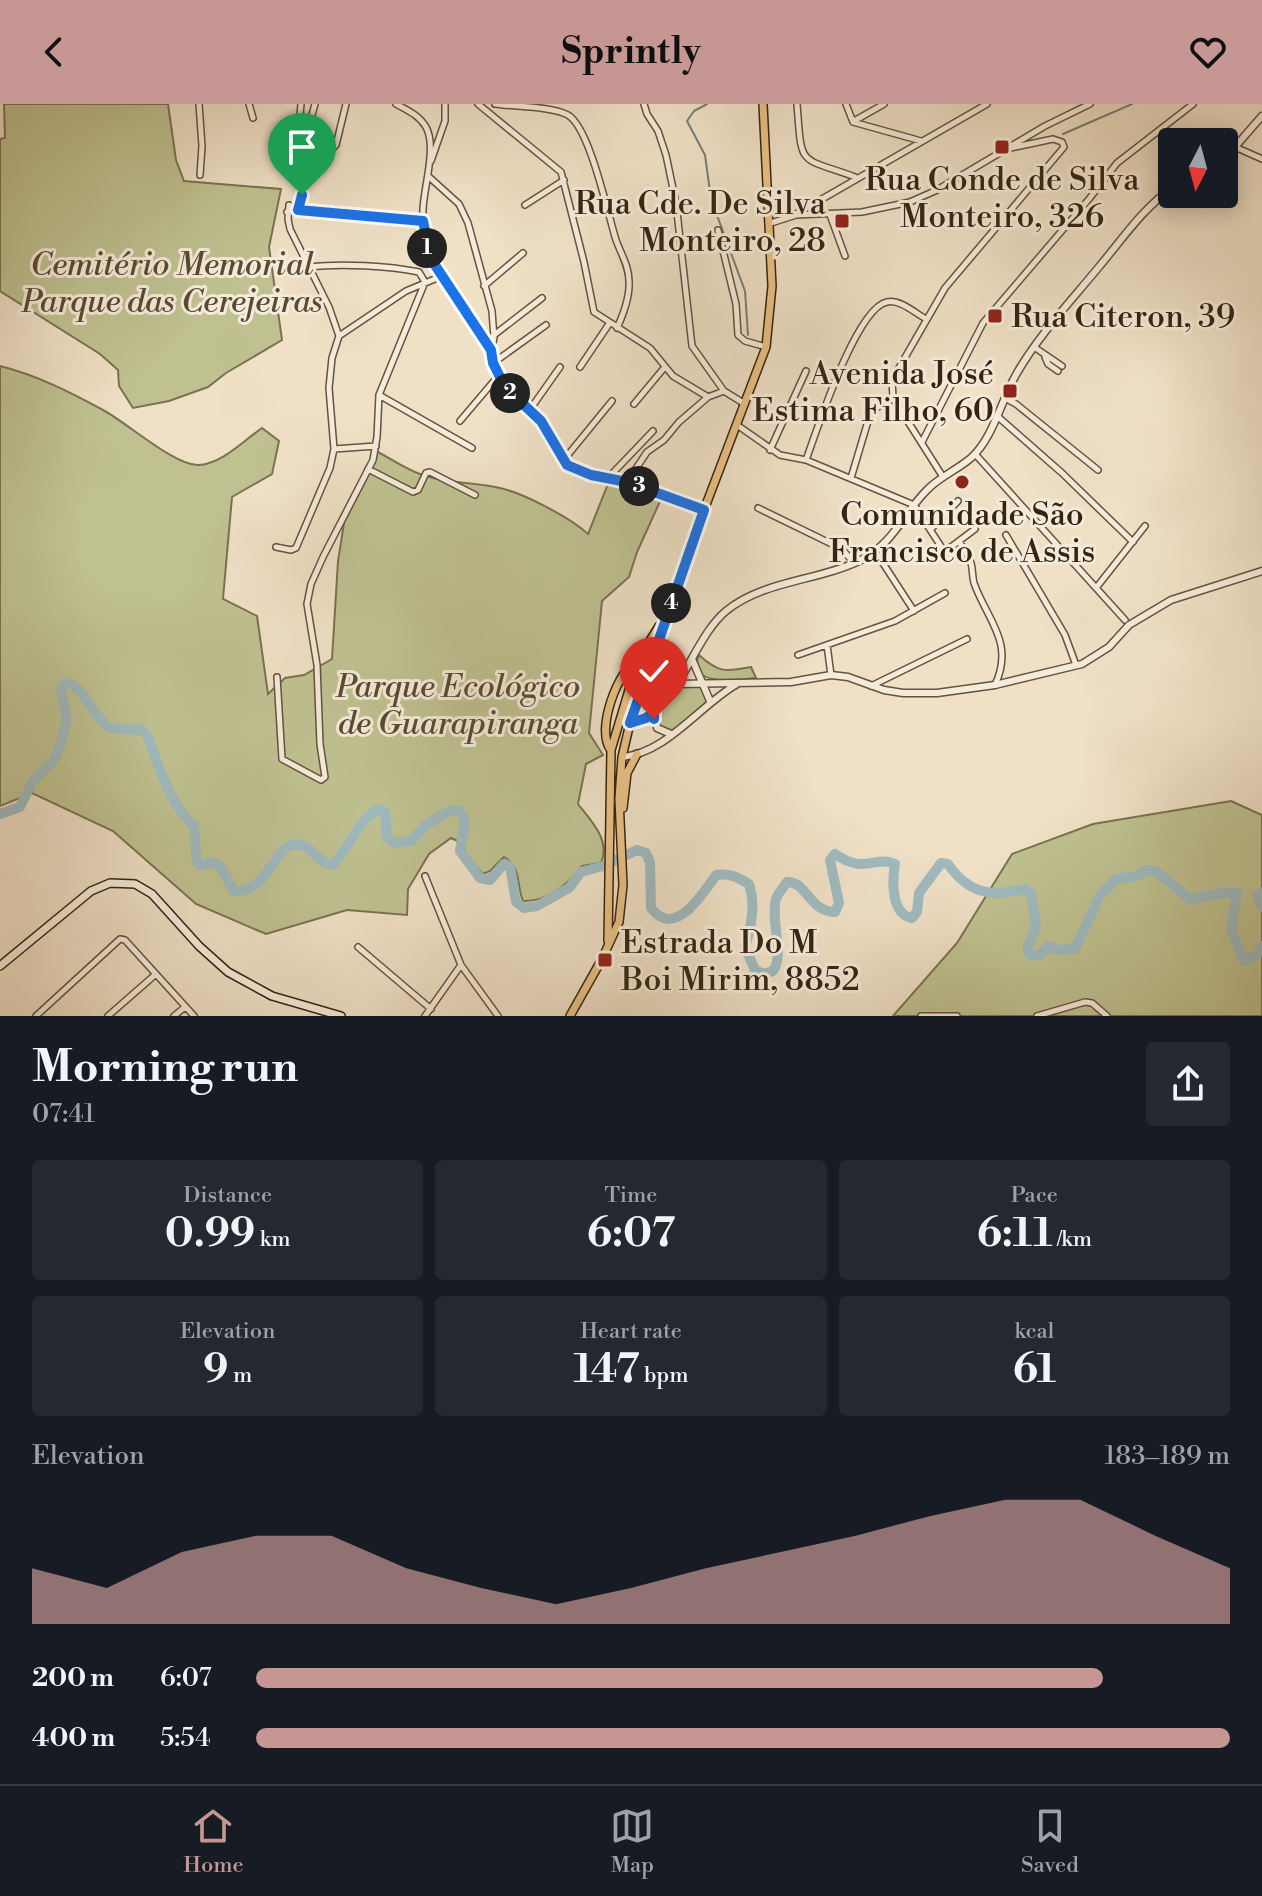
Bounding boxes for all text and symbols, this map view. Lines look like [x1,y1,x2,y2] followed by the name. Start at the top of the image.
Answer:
[32,30,76,74] icon: back
[561,30,701,75] text: Sprintly
[1186,30,1230,74] icon: heart
[268,113,336,195] pin
[280,125,324,169] icon: arrive
[1158,128,1238,208] north arrow
[1158,128,1238,208] map controls
[993,138,1011,156] marker: Rua Conde de Silva Monteiro, 326
[865,160,1140,237] place label: Rua Conde de Silva Monteiro, 326
[574,184,827,261] place label: Rua Cde. De Silva Monteiro, 28
[833,212,851,230] marker: Rua Cde. De Silva Monteiro, 28
[407,228,447,268] pin: 1
[422,234,432,261] text: 1
[20,245,323,322] park label: Cemitério Memorial Parque das Cerejeiras
[1011,297,1235,337] place label: Rua Citeron, 39
[986,307,1004,325] marker: Rua Citeron, 39
[752,354,994,431] place label: Avenida José Estima Filho, 60
[490,373,530,413] pin: 2
[503,379,517,406] text: 2
[1001,382,1019,400] marker: Avenida José Estima Filho, 60
[619,466,659,506] pin: 3
[632,472,646,499] text: 3
[953,473,971,491] marker: Comunidade São Francisco de Assis
[829,495,1095,572] place label: Comunidade São Francisco de Assis
[651,583,691,623] pin: 4
[664,589,678,616] text: 4
[620,637,688,719] pin
[632,649,676,693] icon: check
[335,667,580,744] park label: Parque Ecológico de Guarapiranga
[620,923,860,1000] place label: Estrada Do M Boi Mirim, 8852
[596,951,614,969] marker: Estrada Do M Boi Mirim, 8852
[32,1040,298,1095] text: Morning run
[1146,1042,1230,1126] button: share
[32,1098,95,1130] text: 07:41
[183,1182,272,1209] text: Distance
[605,1182,657,1209] text: Time
[1011,1182,1058,1209] text: Pace
[165,1209,255,1259] text: 0.99
[587,1209,675,1259] text: 6:07
[977,1209,1053,1259] text: 6:11
[255,1226,291,1253] text: km
[1053,1226,1092,1253] text: /km
[180,1318,275,1345] text: Elevation
[580,1318,682,1345] text: Heart rate
[1014,1318,1054,1345] text: kcal
[203,1345,228,1395] text: 9
[573,1345,640,1395] text: 147
[1013,1345,1056,1395] text: 61
[228,1362,252,1389] text: m
[640,1362,689,1389] text: bpm
[32,1440,145,1472] text: Elevation
[1105,1440,1230,1472] text: 183–189 m
[32,1662,114,1694] text: 200 m
[160,1662,212,1694] text: 6:07
[32,1722,115,1754] text: 400 m
[160,1722,211,1754] text: 5:54
[183,1804,244,1879] tab: Home
[610,1804,654,1879] tab: Map
[1021,1804,1079,1879] tab: Saved

